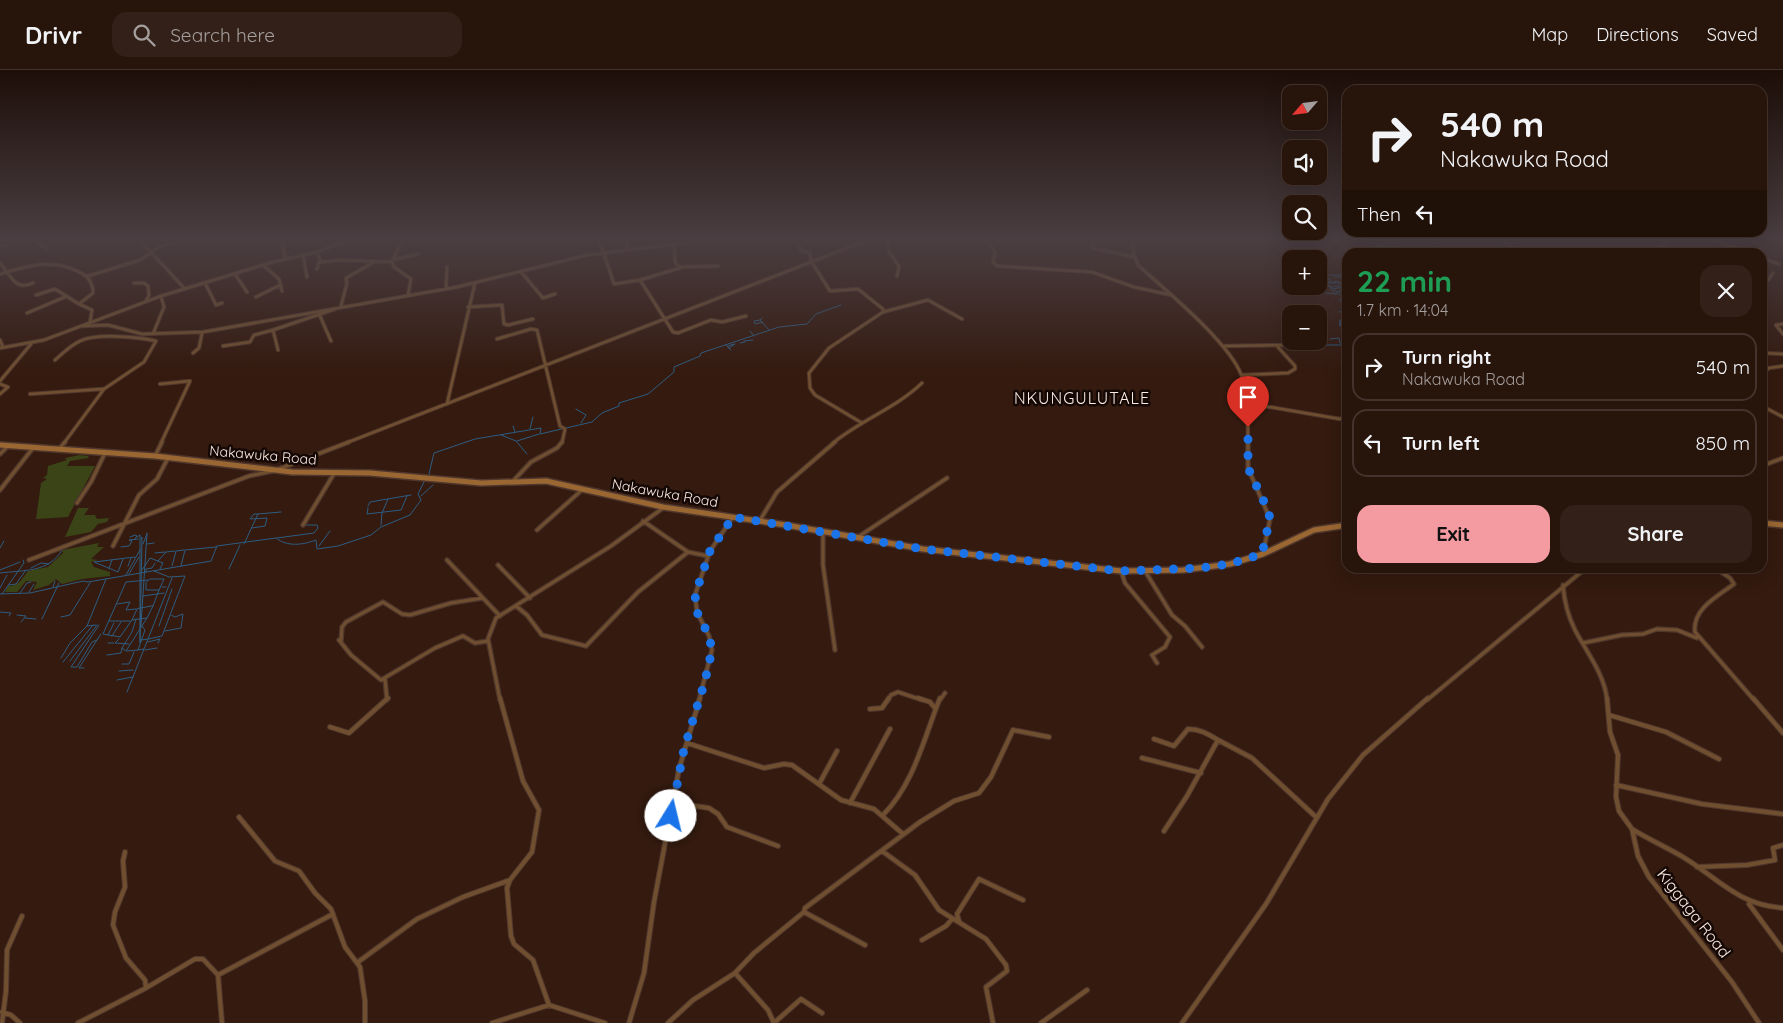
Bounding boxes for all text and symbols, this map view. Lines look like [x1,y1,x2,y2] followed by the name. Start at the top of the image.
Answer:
[112,12,462,57] search box
[25,20,82,50] text: Drivr
[130,21,158,49] icon: search
[170,23,275,47] text: Search here
[1531,23,1568,46] text: Map
[1596,23,1679,46] text: Directions
[1707,23,1758,46] text: Saved
[1282,85,1328,130] north arrow
[1282,85,1327,350] map controls
[1440,102,1544,146] text: 540 m
[1357,105,1422,170] icon: right
[1282,140,1327,185] button: sound
[1440,145,1609,173] text: Nakawuka Road
[1282,195,1327,240] button: search
[1411,200,1439,228] icon: left
[1357,202,1401,226] text: Then
[1282,250,1327,295] button: +
[1357,262,1452,300] text: 22 min
[1700,265,1752,317] button: close
[1357,300,1448,320] text: 1.7 km · 14:04
[1282,305,1327,350] button: −
[1402,345,1491,369] text: Turn right
[1359,353,1387,381] icon: right
[1696,355,1750,379] text: 540 m
[1402,369,1525,389] text: Nakawuka Road
[1227,376,1269,427] pin
[1234,383,1262,411] icon: arrive
[1014,388,1150,408] district label: NKUNGULUTALE
[1359,429,1387,457] icon: left
[1402,431,1480,455] text: Turn left
[1696,431,1750,455] text: 850 m
[209,441,317,469] street label: Nakawuka Road
[611,475,719,511] street label: Nakawuka Road
[1357,505,1550,563] button: Exit
[1560,505,1752,563] button: Share
[644,789,696,841] position arrow
[1653,864,1735,962] street label: Kiggaga Road

